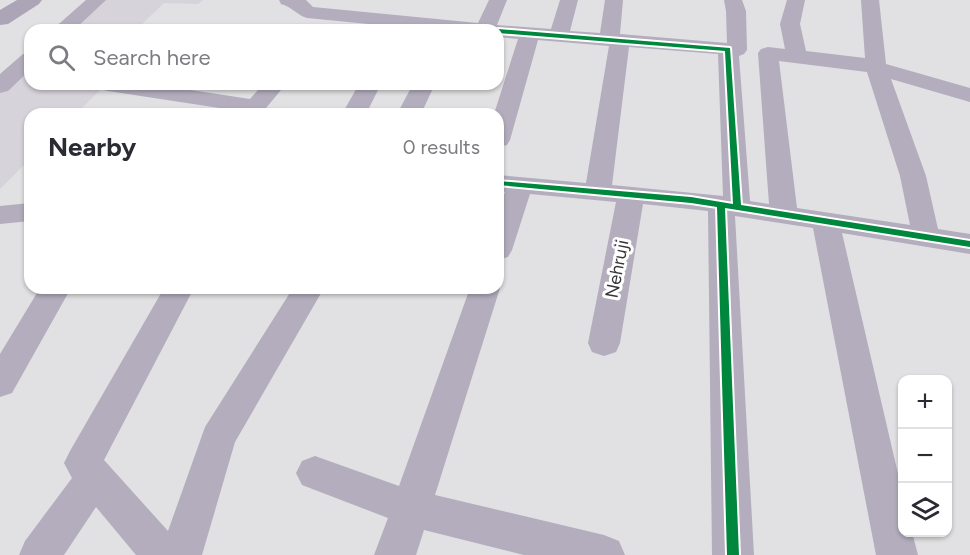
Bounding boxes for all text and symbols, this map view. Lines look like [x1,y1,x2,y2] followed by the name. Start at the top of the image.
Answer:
[24,24,504,90] search box
[45,41,78,74] icon: search
[93,44,211,71] text: Search here
[48,131,136,163] text: Nearby
[403,135,480,159] text: 0 results
[601,238,633,300] street label: Nehruji
[898,375,952,537] map controls
[898,375,952,429] button: +
[898,429,952,483] button: −
[898,483,952,537] button: layers

